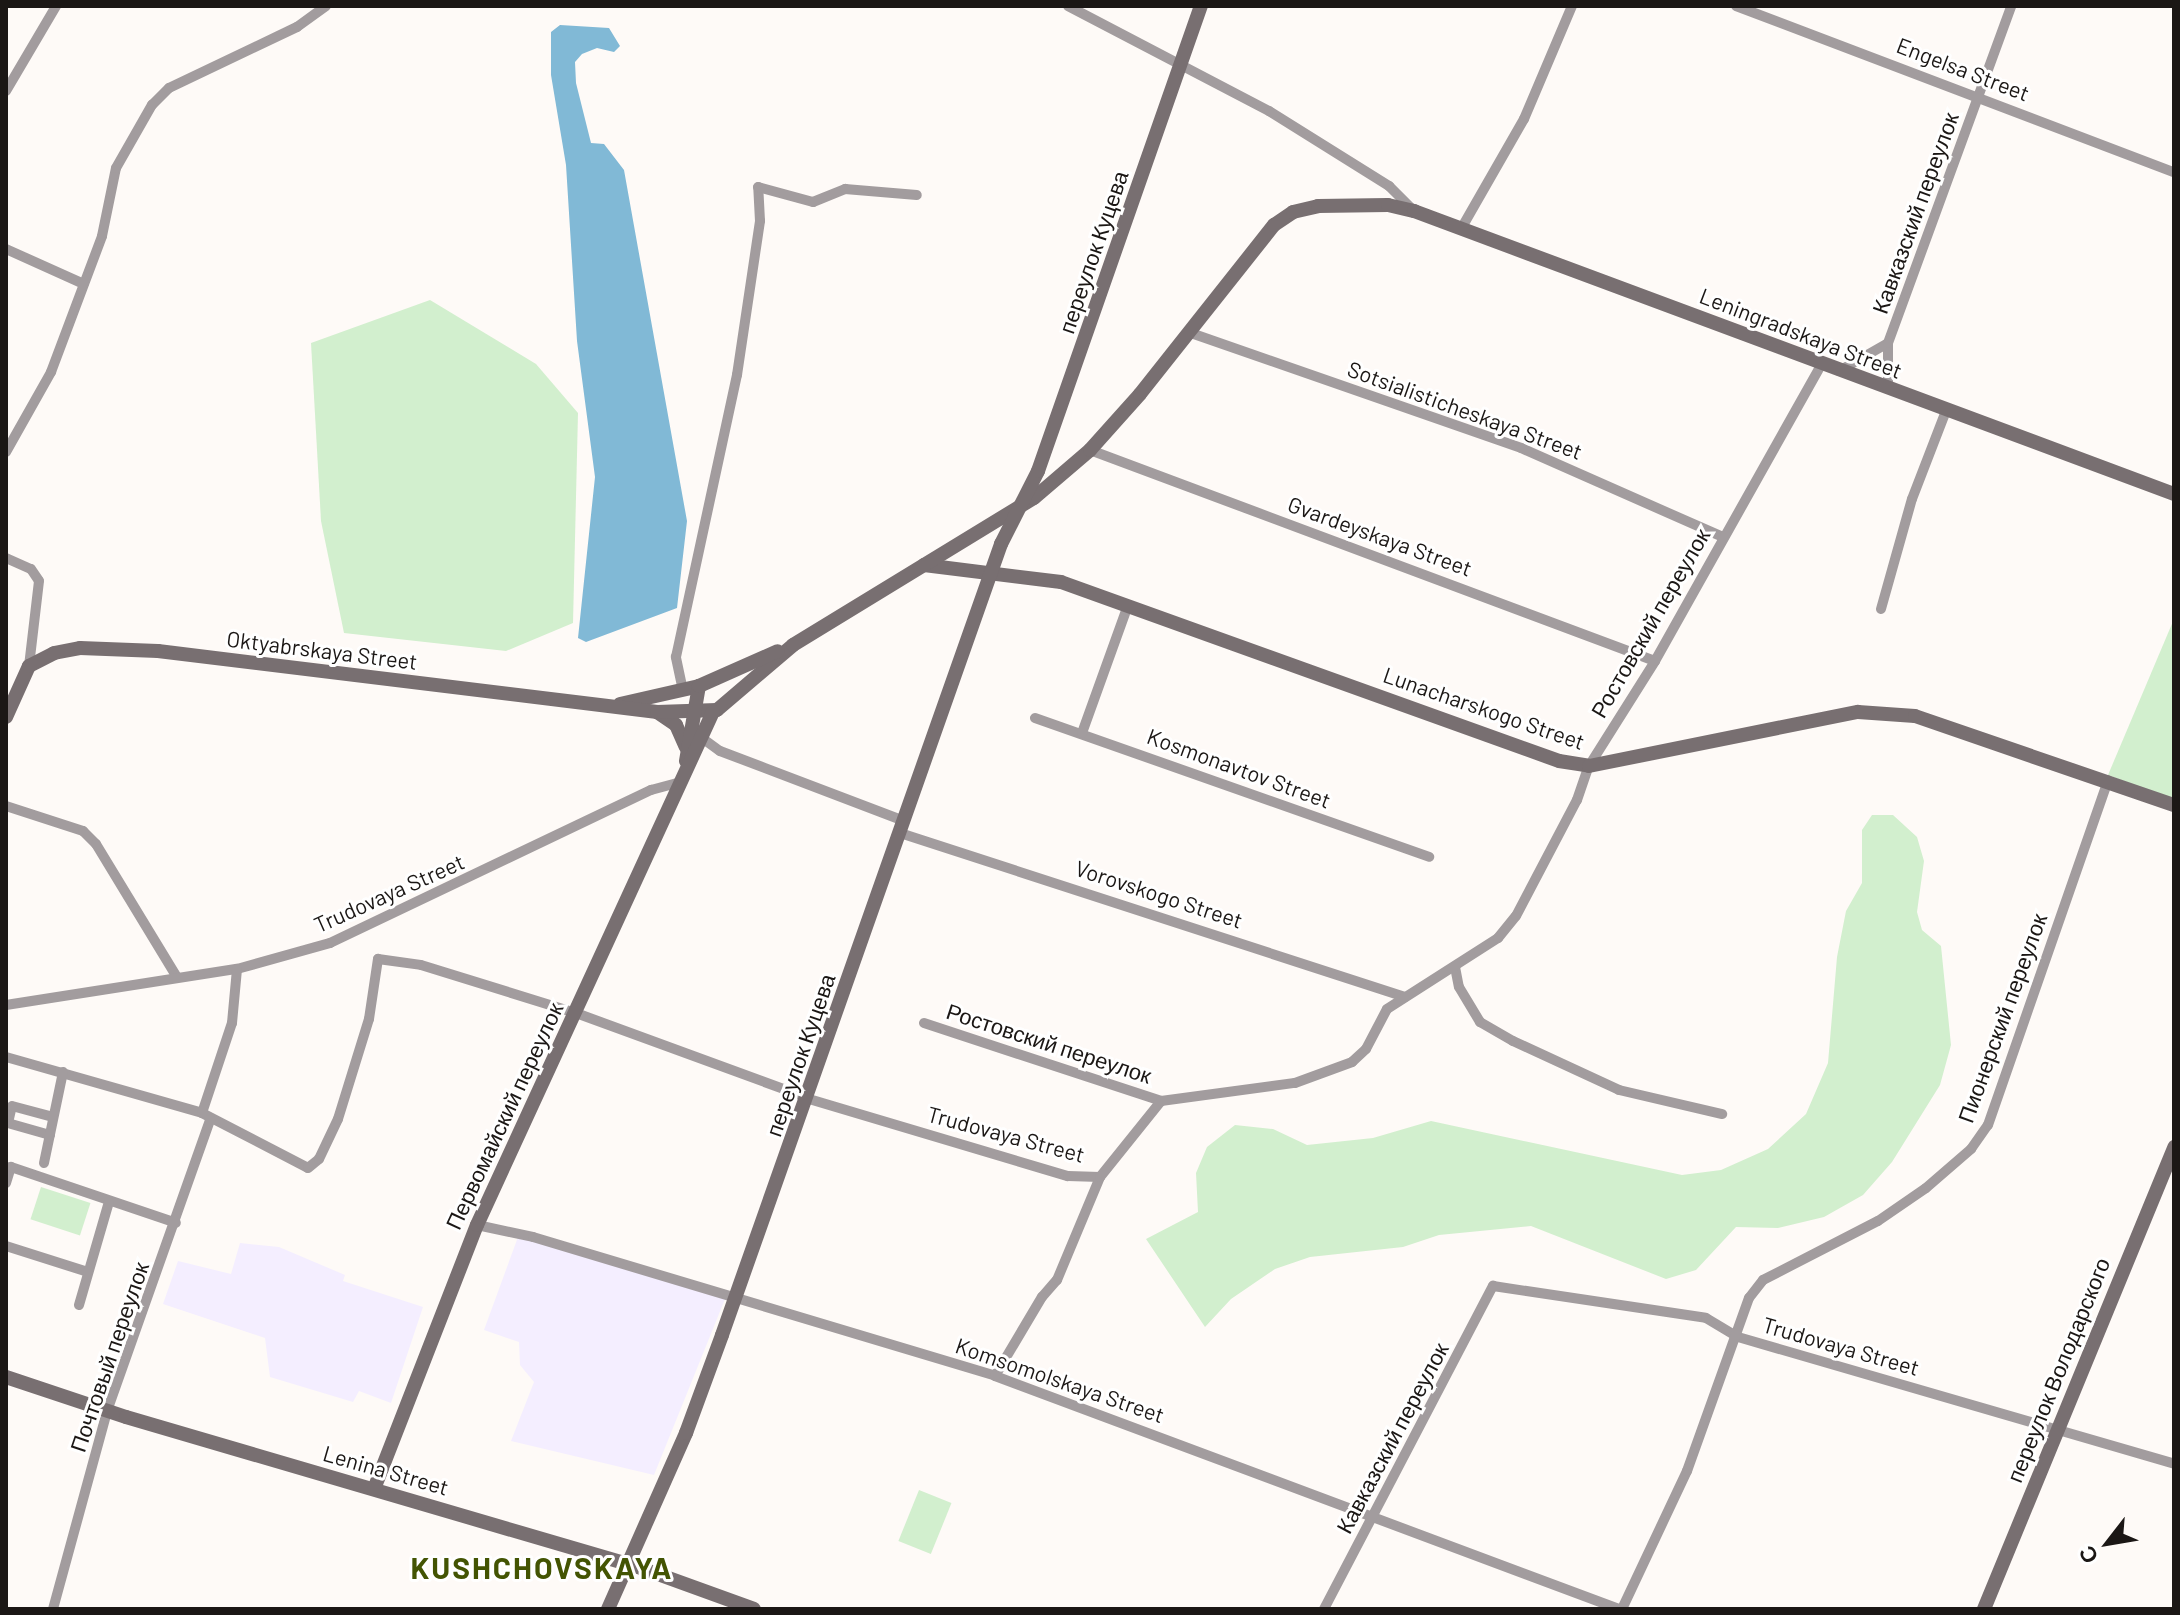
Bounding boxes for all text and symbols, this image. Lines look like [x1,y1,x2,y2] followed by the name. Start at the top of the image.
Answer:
[1893,32,2033,106] street label: Engelsa Street
[1866,109,1964,317] street label: Кавказский переулок
[1053,167,1133,337] street label: переулок Куцева
[1696,282,1906,384] street label: Leningradskaya Street
[1344,355,1586,465] street label: Sotsialisticheskaya Street
[1284,490,1476,582] street label: Gvardeyskaya Street
[1585,524,1715,722] street label: Ростовский переулок
[225,625,419,675] street label: Oktyabrskaya Street
[1380,661,1588,755] street label: Lunacharskogo Street
[1144,723,1334,813] street label: Kosmonavtov Street
[310,848,468,938] street label: Trudovaya Street
[1072,854,1246,934] street label: Vorovskogo Street
[1952,910,2052,1126] street label: Пионерский переулок
[760,970,840,1140] street label: переулок Куцева
[943,997,1155,1089] street label: Ростовский переулок
[440,998,568,1234] street label: Первомайский переулок
[925,1100,1087,1168] street label: Trudovaya Street
[2001,1254,2115,1486] street label: переулок Володарского
[64,1259,154,1455] street label: Почтовый переулок
[1760,1311,1922,1381] street label: Trudovaya Street
[952,1332,1168,1428] street label: Komsomolskaya Street
[1331,1338,1453,1538] street label: Кавказский переулок
[320,1439,452,1501] street label: Lenina Street
[2068,1503,2148,1583] north arrow
[2072,1542,2103,1569] text: С
[411,1549,673,1585] district label: KUSHCHOVSKAYA

